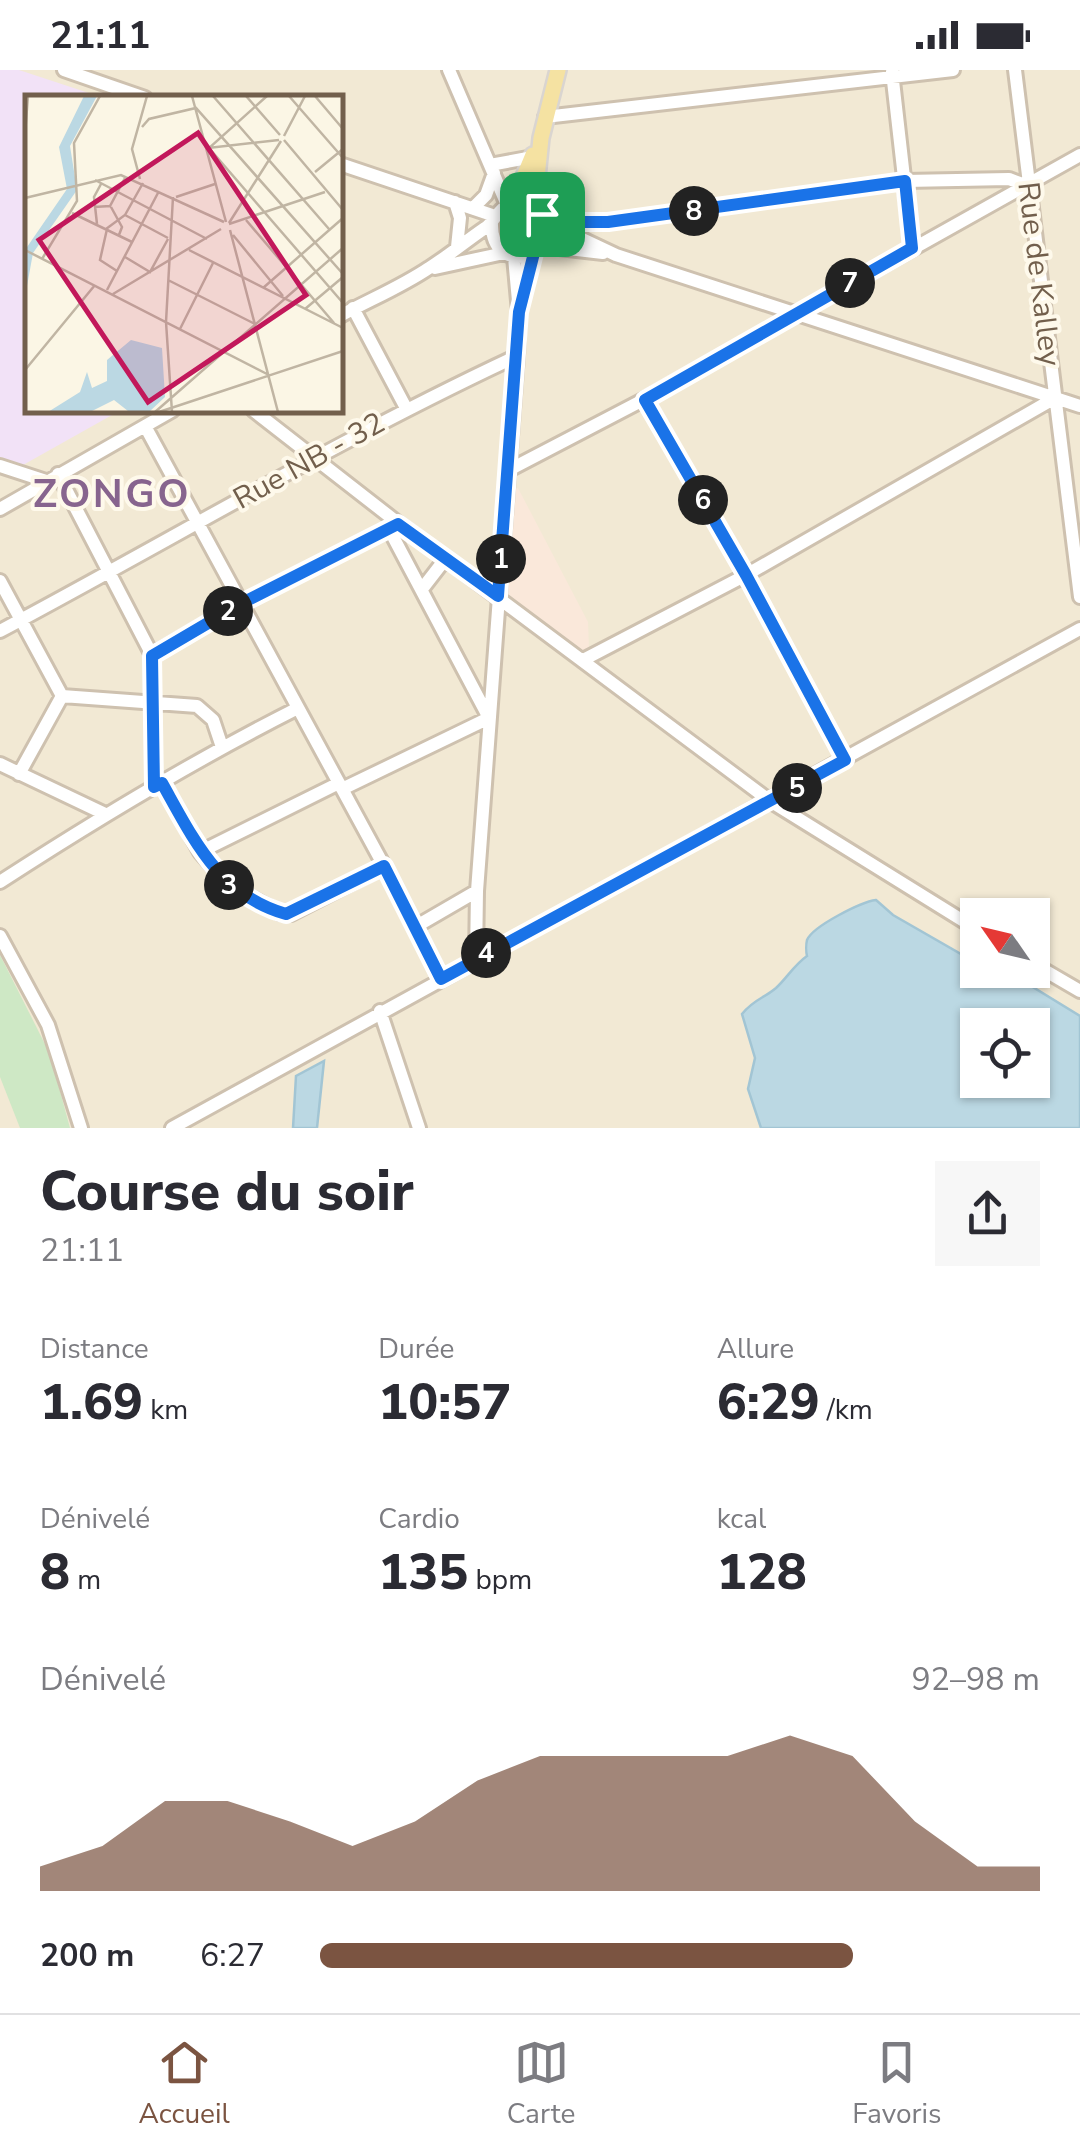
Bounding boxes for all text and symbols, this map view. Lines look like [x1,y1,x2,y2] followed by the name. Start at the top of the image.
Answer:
[50,10,151,61] text: 21:11
[25,95,342,412] inset map
[500,172,585,257] pin
[1007,180,1071,369] street label: Rue de Kalley
[669,186,719,236] pin: 8
[515,187,570,242] icon: arrive
[686,192,702,230] text: 8
[825,258,875,308] pin: 7
[842,264,858,302] text: 7
[226,403,392,519] street label: Rue NB - 32
[33,467,191,521] district label: ZONGO
[678,475,728,525] pin: 6
[695,481,711,519] text: 6
[476,534,526,584] pin: 1
[493,540,509,578] text: 1
[203,586,253,636] pin: 2
[220,592,236,630] text: 2
[772,763,822,813] pin: 5
[789,769,805,807] text: 5
[204,860,254,910] pin: 3
[221,866,237,904] text: 3
[960,898,1050,988] north arrow
[960,898,1050,1098] map controls
[461,928,511,978] pin: 4
[478,934,494,972] text: 4
[960,1008,1050,1098] button: locate
[40,1154,414,1229] text: Course du soir
[935,1161,1040,1266] button: share
[40,1229,124,1272] text: 21:11
[40,1330,149,1368] text: Distance
[378,1330,454,1368] text: Durée
[717,1330,794,1368] text: Allure
[40,1368,143,1437] text: 1.69
[378,1368,511,1437] text: 10:57
[717,1368,820,1437] text: 6:29
[143,1391,188,1429] text: km
[820,1391,873,1429] text: /km
[40,1500,150,1538] text: Dénivelé
[378,1500,460,1538] text: Cardio
[717,1500,766,1538] text: kcal
[40,1538,70,1607] text: 8
[378,1538,468,1607] text: 135
[717,1538,807,1607] text: 128
[70,1561,101,1599] text: m
[468,1561,532,1599] text: bpm
[40,1658,166,1701] text: Dénivelé
[912,1658,1040,1701] text: 92–98 m
[40,1934,134,1977] text: 200 m
[200,1934,265,1977] text: 6:27
[138,2035,230,2133] tab: Accueil
[507,2035,575,2133] tab: Carte
[852,2035,942,2133] tab: Favoris

